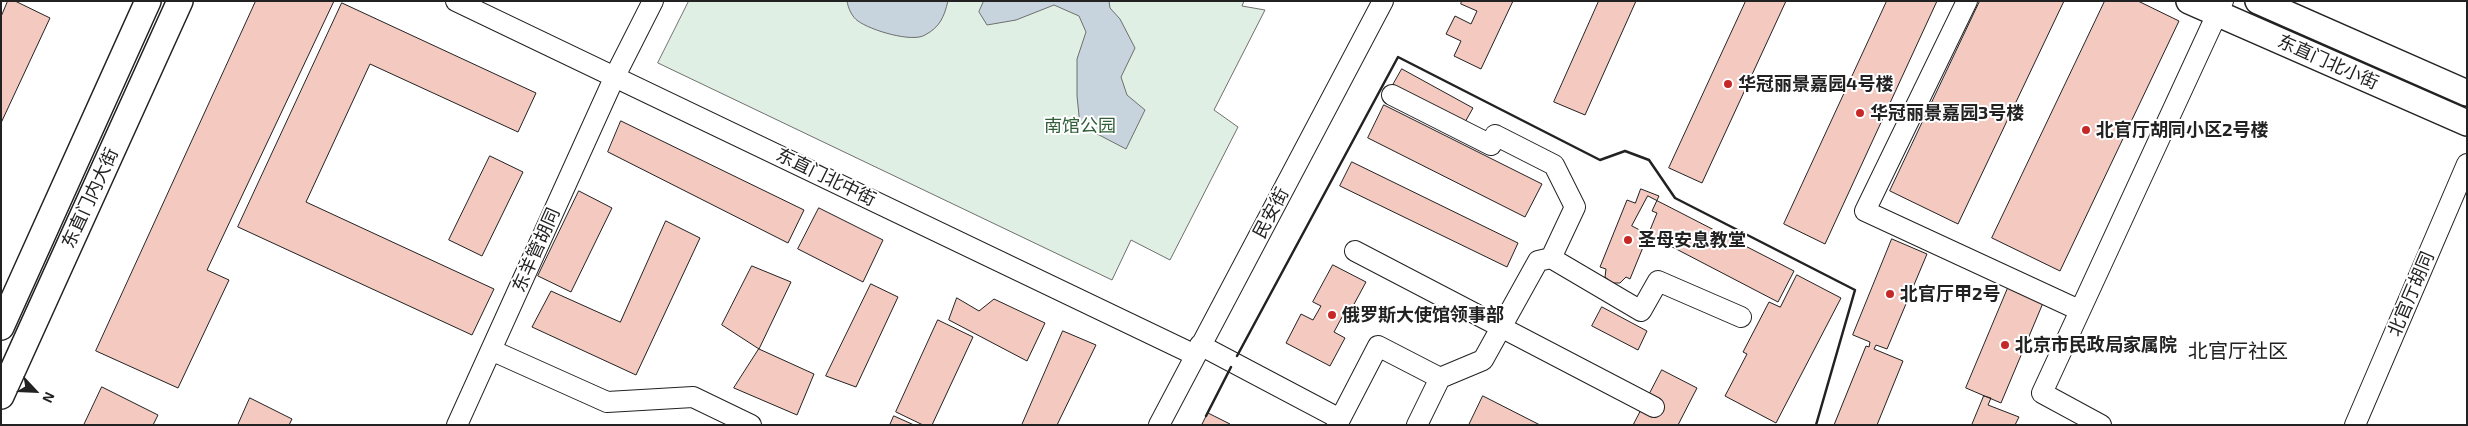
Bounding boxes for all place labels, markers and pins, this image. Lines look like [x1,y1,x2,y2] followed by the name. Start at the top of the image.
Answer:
[1738,73,1893,95] place label: 华冠丽景嘉园4号楼
[1722,78,1734,90] marker: 华冠丽景嘉园4号楼
[1870,102,2024,124] place label: 华冠丽景嘉园3号楼
[1854,107,1866,119] marker: 华冠丽景嘉园3号楼
[2096,119,2268,141] place label: 北官厅胡同小区2号楼
[2080,124,2092,136] marker: 北官厅胡同小区2号楼
[1638,229,1746,251] place label: 圣母安息教堂
[1622,234,1634,246] marker: 圣母安息教堂
[1900,283,2000,305] place label: 北官厅甲2号
[1884,288,1896,300] marker: 北官厅甲2号
[1342,304,1504,326] place label: 俄罗斯大使馆领事部
[1326,309,1338,321] marker: 俄罗斯大使馆领事部
[2015,334,2177,356] place label: 北京市民政局家属院
[1999,339,2011,351] marker: 北京市民政局家属院

